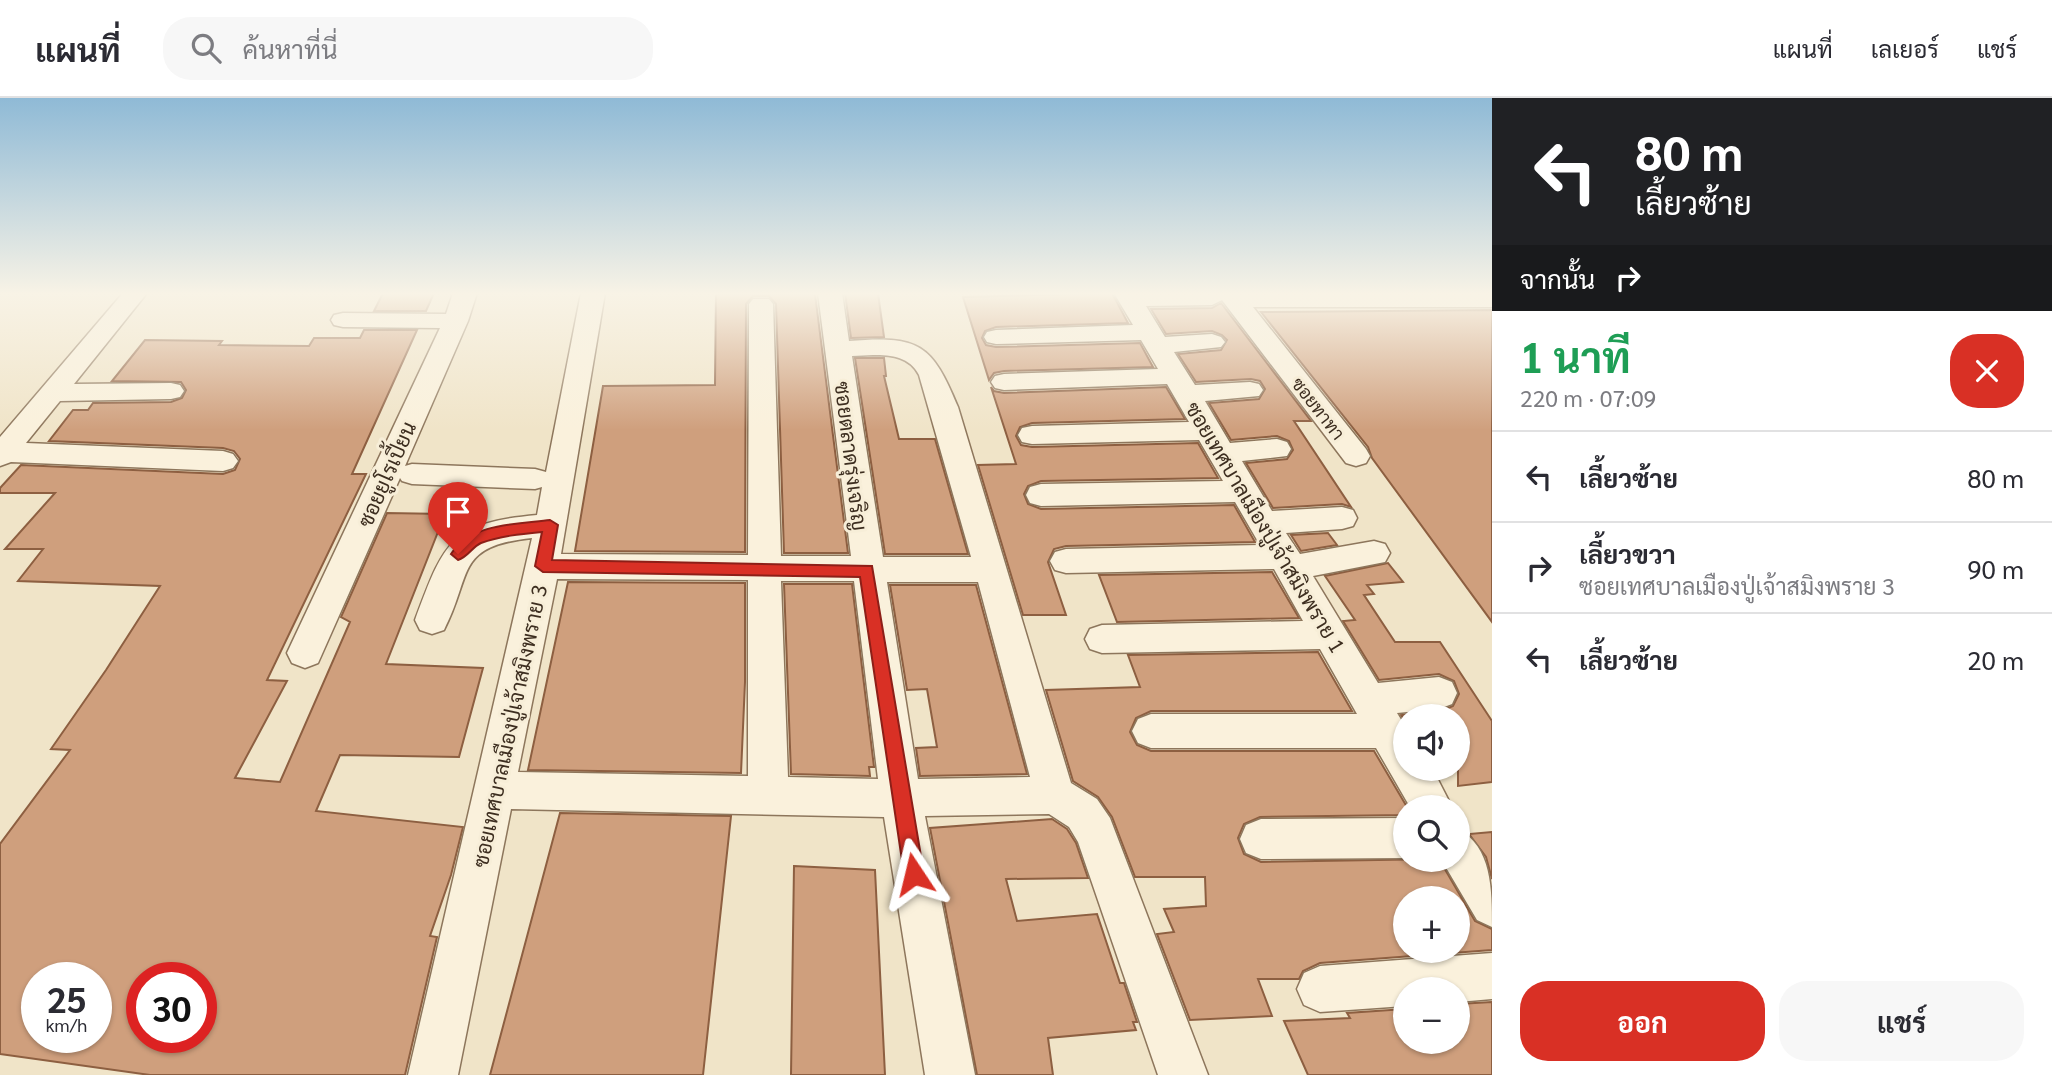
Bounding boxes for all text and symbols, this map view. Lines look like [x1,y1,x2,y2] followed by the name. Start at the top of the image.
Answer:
[163,17,653,80] search box
[35,27,121,70] text: แผนที่
[187,29,225,67] icon: search
[243,31,338,65] text: ค้นหาที่นี่
[1773,32,1833,64] text: แผนที่
[1871,32,1939,64] text: เลเยอร์
[1977,32,2017,64] text: แชร์
[1635,119,1743,182] text: 80 m
[1520,126,1611,217] icon: left
[1635,181,1752,222] text: เลี้ยวซ้าย
[1609,259,1647,297] icon: right
[1520,261,1595,295] text: จากนั้น
[1520,328,1631,383] text: 1 นาที
[1950,334,2024,408] button: close
[1287,372,1351,444] street label: ซอยทาทา
[827,380,875,532] street label: ซอยตลาดรุ่งเจริญ
[1520,382,1656,412] text: 220 m · 07:09
[1178,396,1352,659] street label: ซอยเทศบาลเมืองปู่เจ้าสมิงพราย 1
[346,415,424,532] street label: ซอยยูโรเปี้ยน
[1520,458,1558,496] icon: left
[1579,460,1678,494] text: เลี้ยวซ้าย
[1967,460,2024,494] text: 80 m
[428,482,488,554] pin
[439,493,477,531] icon: arrive
[1579,536,1676,570] text: เลี้ยวขวา
[1520,549,1558,587] icon: right
[1967,551,2024,585] text: 90 m
[1579,570,1895,600] text: ซอยเทศบาลเมืองปู่เจ้าสมิงพราย 3
[466,582,555,870] street label: ซอยเทศบาลเมืองปู่เจ้าสมิงพราย 3
[1520,640,1558,678] icon: left
[1579,642,1678,676] text: เลี้ยวซ้าย
[1967,642,2024,676] text: 20 m
[1393,704,1470,1054] map controls
[1393,704,1470,781] button: sound
[1393,795,1470,872] button: search
[877,837,951,911] position arrow
[1393,886,1470,963] button: +
[126,962,217,1053] speed limit sign: 30
[47,976,86,1021] text: 25
[1393,977,1470,1054] button: −
[1520,981,1765,1061] button: ออก
[1779,981,2024,1061] button: แชร์
[46,1013,87,1036] text: km/h

